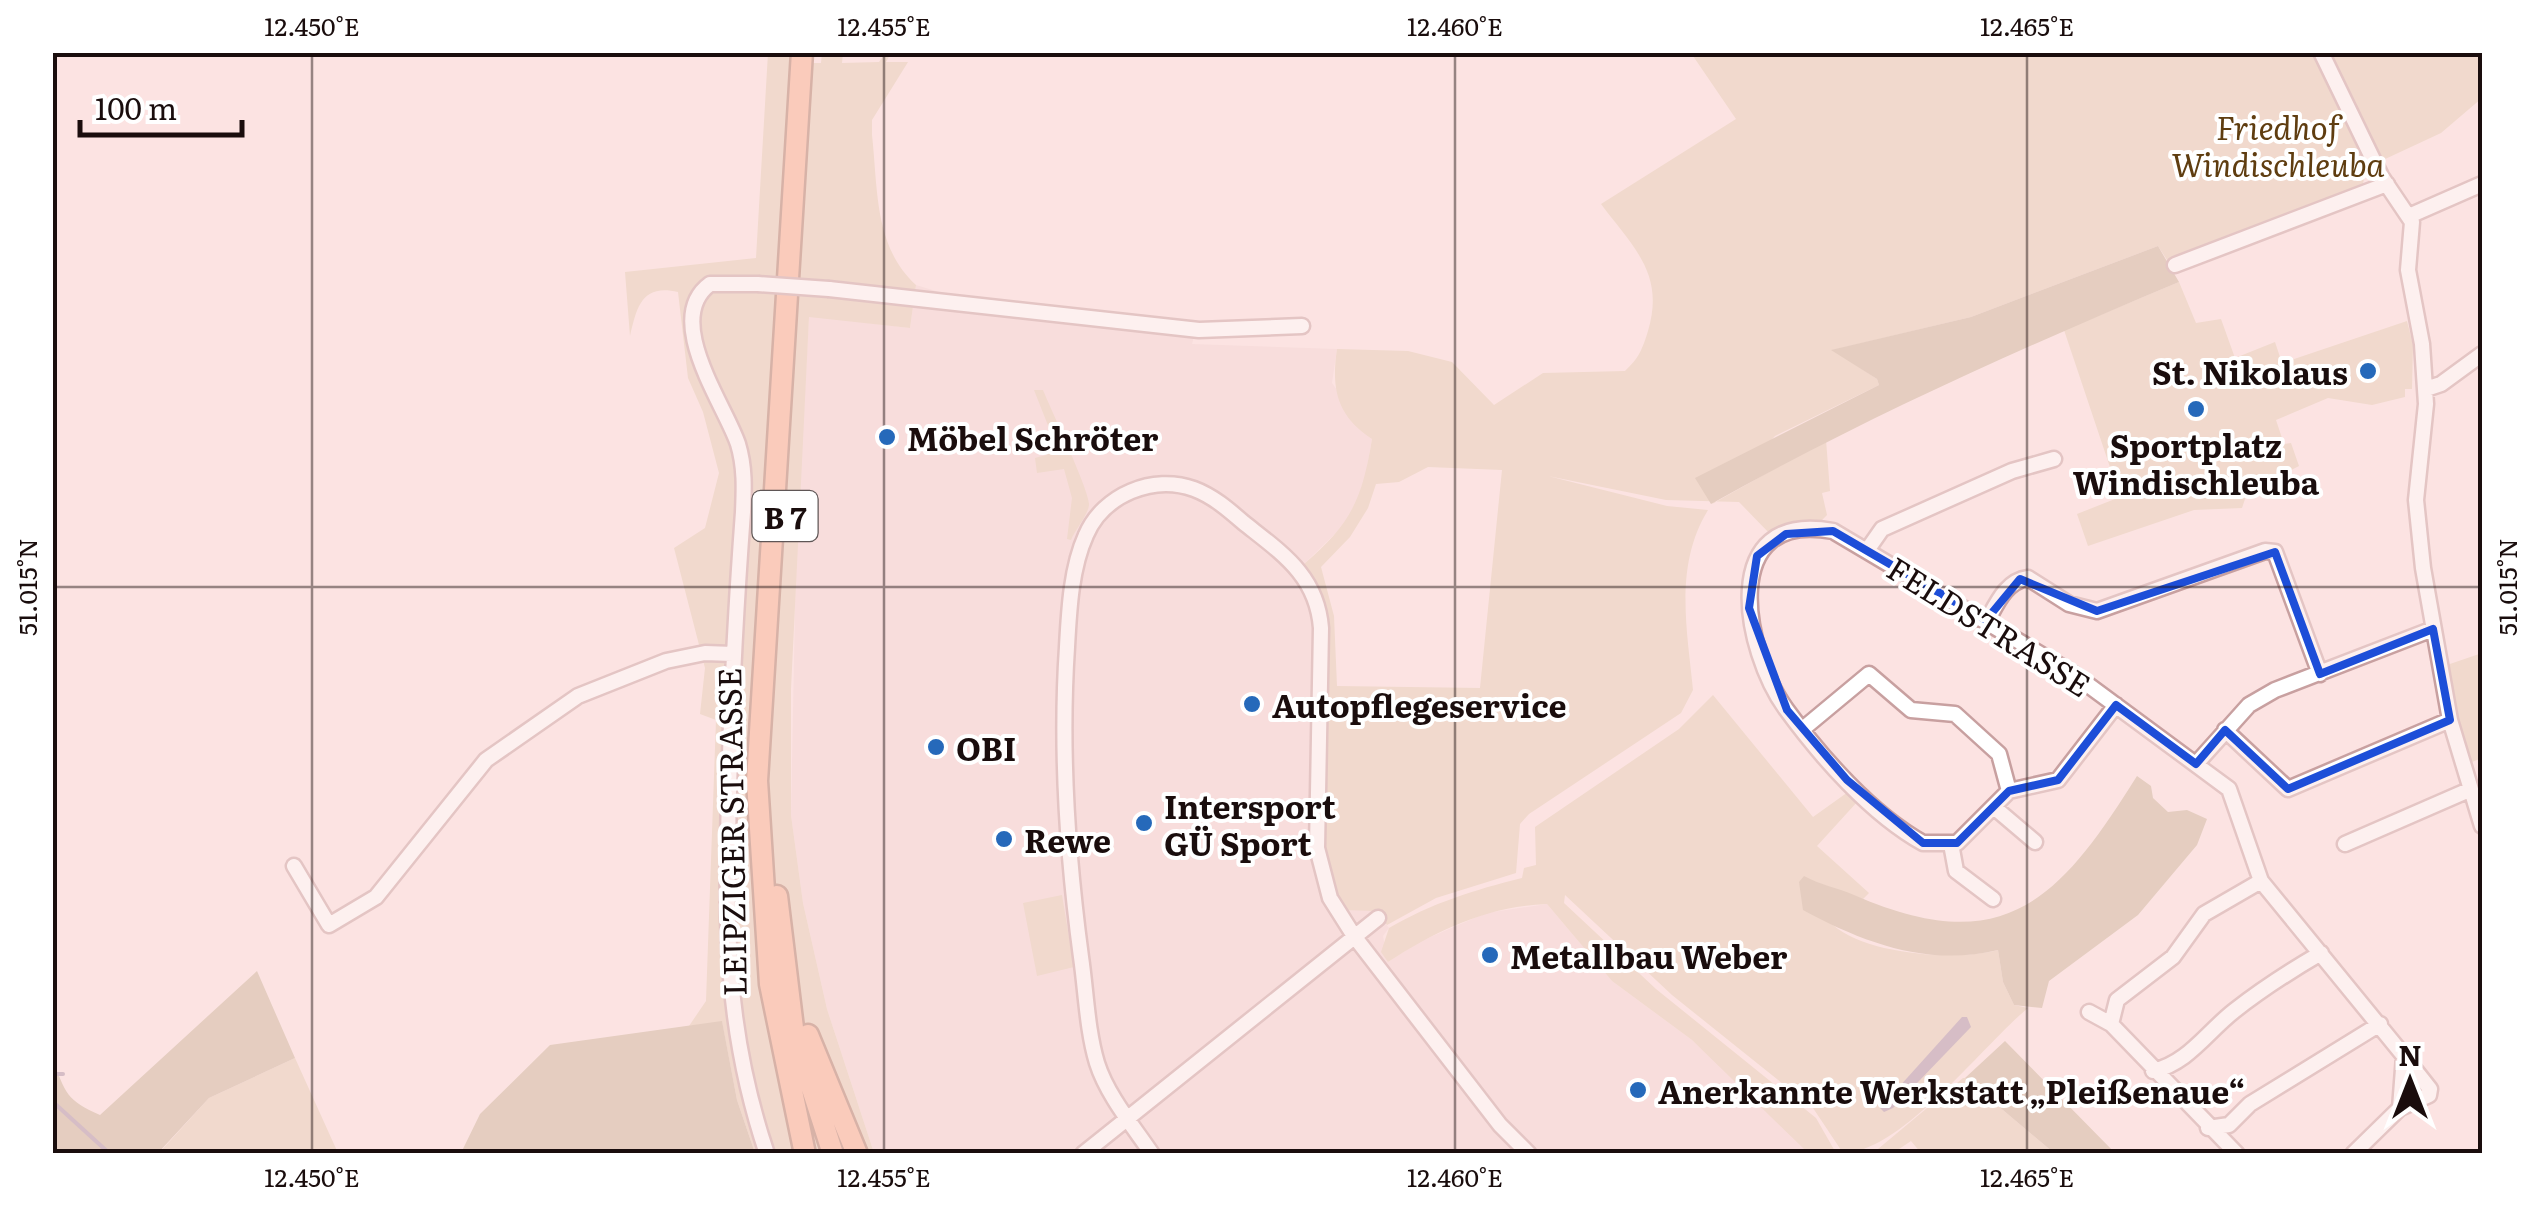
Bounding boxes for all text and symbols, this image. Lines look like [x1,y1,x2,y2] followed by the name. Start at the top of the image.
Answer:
[264,7,360,44] text: 12.450°E
[837,7,931,44] text: 12.455°E
[1407,7,1503,44] text: 12.460°E
[1980,7,2074,44] text: 12.465°E
[80,75,242,137] scale bar
[95,85,177,129] text: 100 m
[2171,102,2385,187] park label: Friedhof Windischleuba
[2152,347,2348,395] place label: St. Nikolaus
[2357,360,2379,382] marker: St. Nikolaus
[2185,398,2207,420] marker: Sportplatz Windischleuba
[907,413,1159,461] place label: Möbel Schröter
[2073,420,2320,505] place label: Sportplatz Windischleuba
[876,426,898,448] marker: Möbel Schröter
[752,491,818,541] road number: B 7
[8,538,45,636] text: 51.015°N
[2488,538,2525,636] text: 51.015°N
[1879,543,2101,707] street label: FELDSTRASSE
[703,667,757,997] street label: LEIPZIGER STRASSE
[1272,680,1567,728] place label: Autopflegeservice
[1241,693,1263,715] marker: Autopflegeservice
[956,723,1016,771] place label: OBI
[925,736,947,758] marker: OBI
[1164,781,1336,866] place label: Intersport GÜ Sport
[1133,812,1155,834] marker: Intersport GÜ Sport
[1024,815,1111,863] place label: Rewe
[993,828,1015,850] marker: Rewe
[1510,931,1788,979] place label: Metallbau Weber
[1479,944,1501,966] marker: Metallbau Weber
[2360,1031,2460,1131] north arrow
[2398,1033,2422,1075] text: N
[1658,1066,2245,1114] place label: Anerkannte Werkstatt „Pleißenaue“
[1627,1079,1649,1101] marker: Anerkannte Werkstatt „Pleißenaue“
[264,1158,360,1195] text: 12.450°E
[837,1158,931,1195] text: 12.455°E
[1407,1158,1503,1195] text: 12.460°E
[1980,1158,2074,1195] text: 12.465°E

